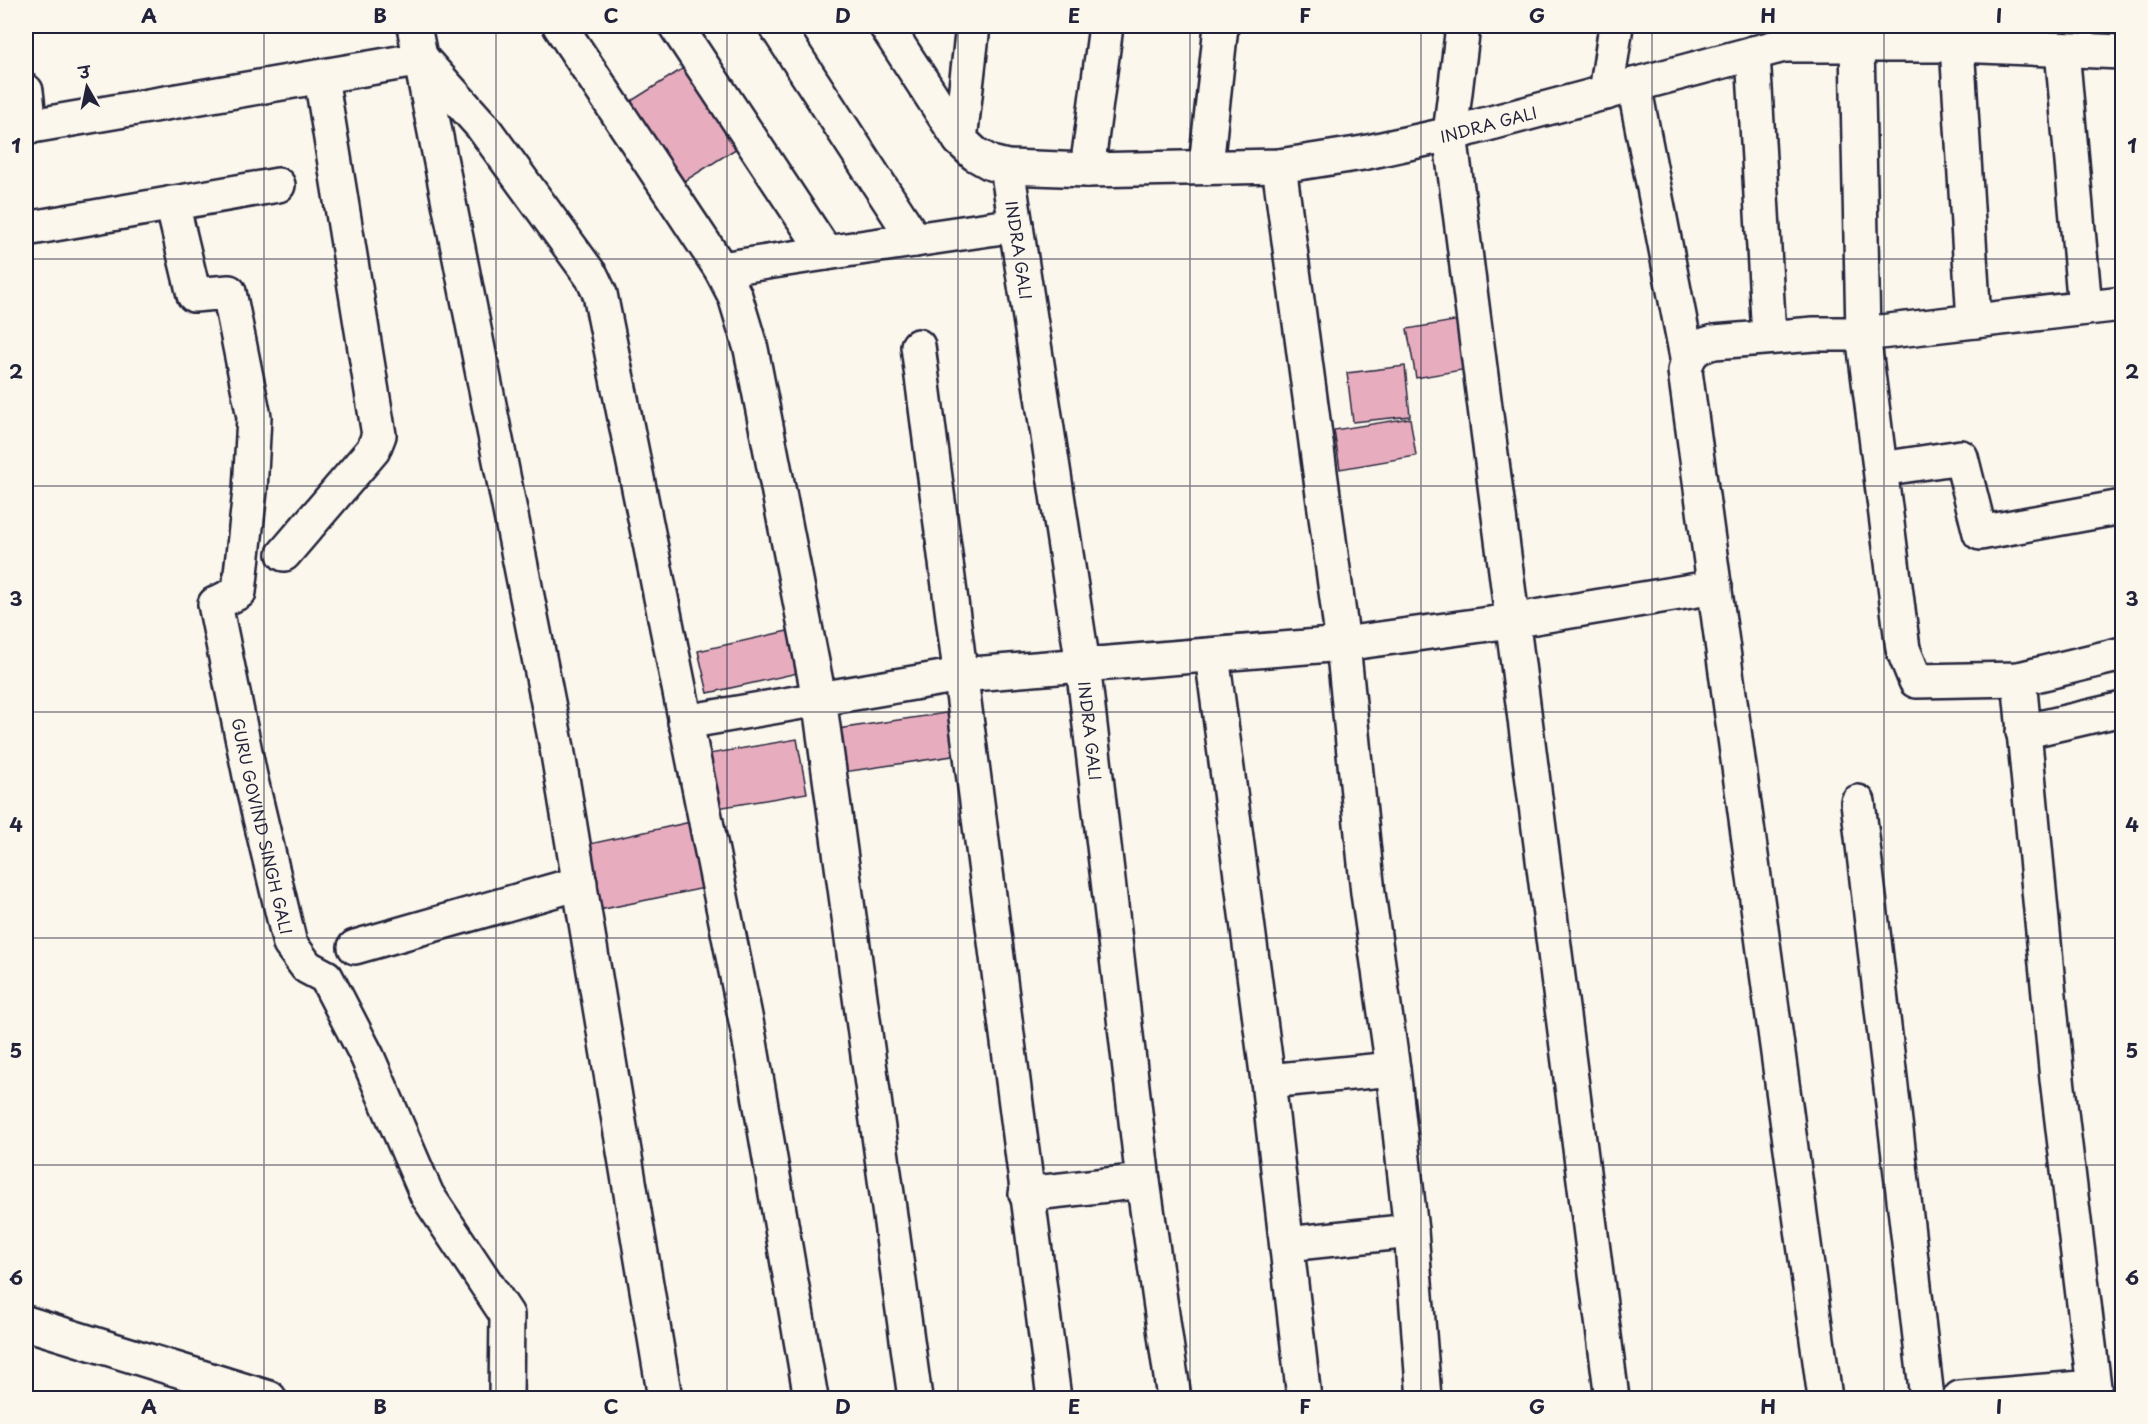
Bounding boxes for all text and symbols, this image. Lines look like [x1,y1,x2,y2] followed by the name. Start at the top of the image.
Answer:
[141,0,157,30] text: A
[373,0,387,30] text: B
[603,0,619,30] text: C
[835,0,851,30] text: D
[1068,0,1080,30] text: E
[1299,0,1311,30] text: F
[1529,0,1545,30] text: G
[1760,0,1776,30] text: H
[1996,0,2002,30] text: I
[57,57,117,117] north arrow
[75,58,93,84] text: उ
[1438,99,1540,148] street label: INDRA GALI
[11,130,21,160] text: 1
[2127,130,2137,160] text: 1
[1000,199,1039,301] street label: INDRA GALI
[9,356,23,386] text: 2
[2125,356,2139,386] text: 2
[9,583,23,613] text: 3
[2125,583,2139,613] text: 3
[1073,680,1108,782] street label: INDRA GALI
[226,716,299,937] street label: GURU GOVIND SINGH GALI
[9,809,23,839] text: 4
[2125,809,2139,839] text: 4
[10,1035,22,1065] text: 5
[2126,1035,2138,1065] text: 5
[9,1262,23,1292] text: 6
[2125,1262,2139,1292] text: 6
[141,1391,157,1421] text: A
[373,1391,387,1421] text: B
[603,1391,619,1421] text: C
[835,1391,851,1421] text: D
[1068,1391,1080,1421] text: E
[1299,1391,1311,1421] text: F
[1529,1391,1545,1421] text: G
[1760,1391,1776,1421] text: H
[1996,1391,2002,1421] text: I

